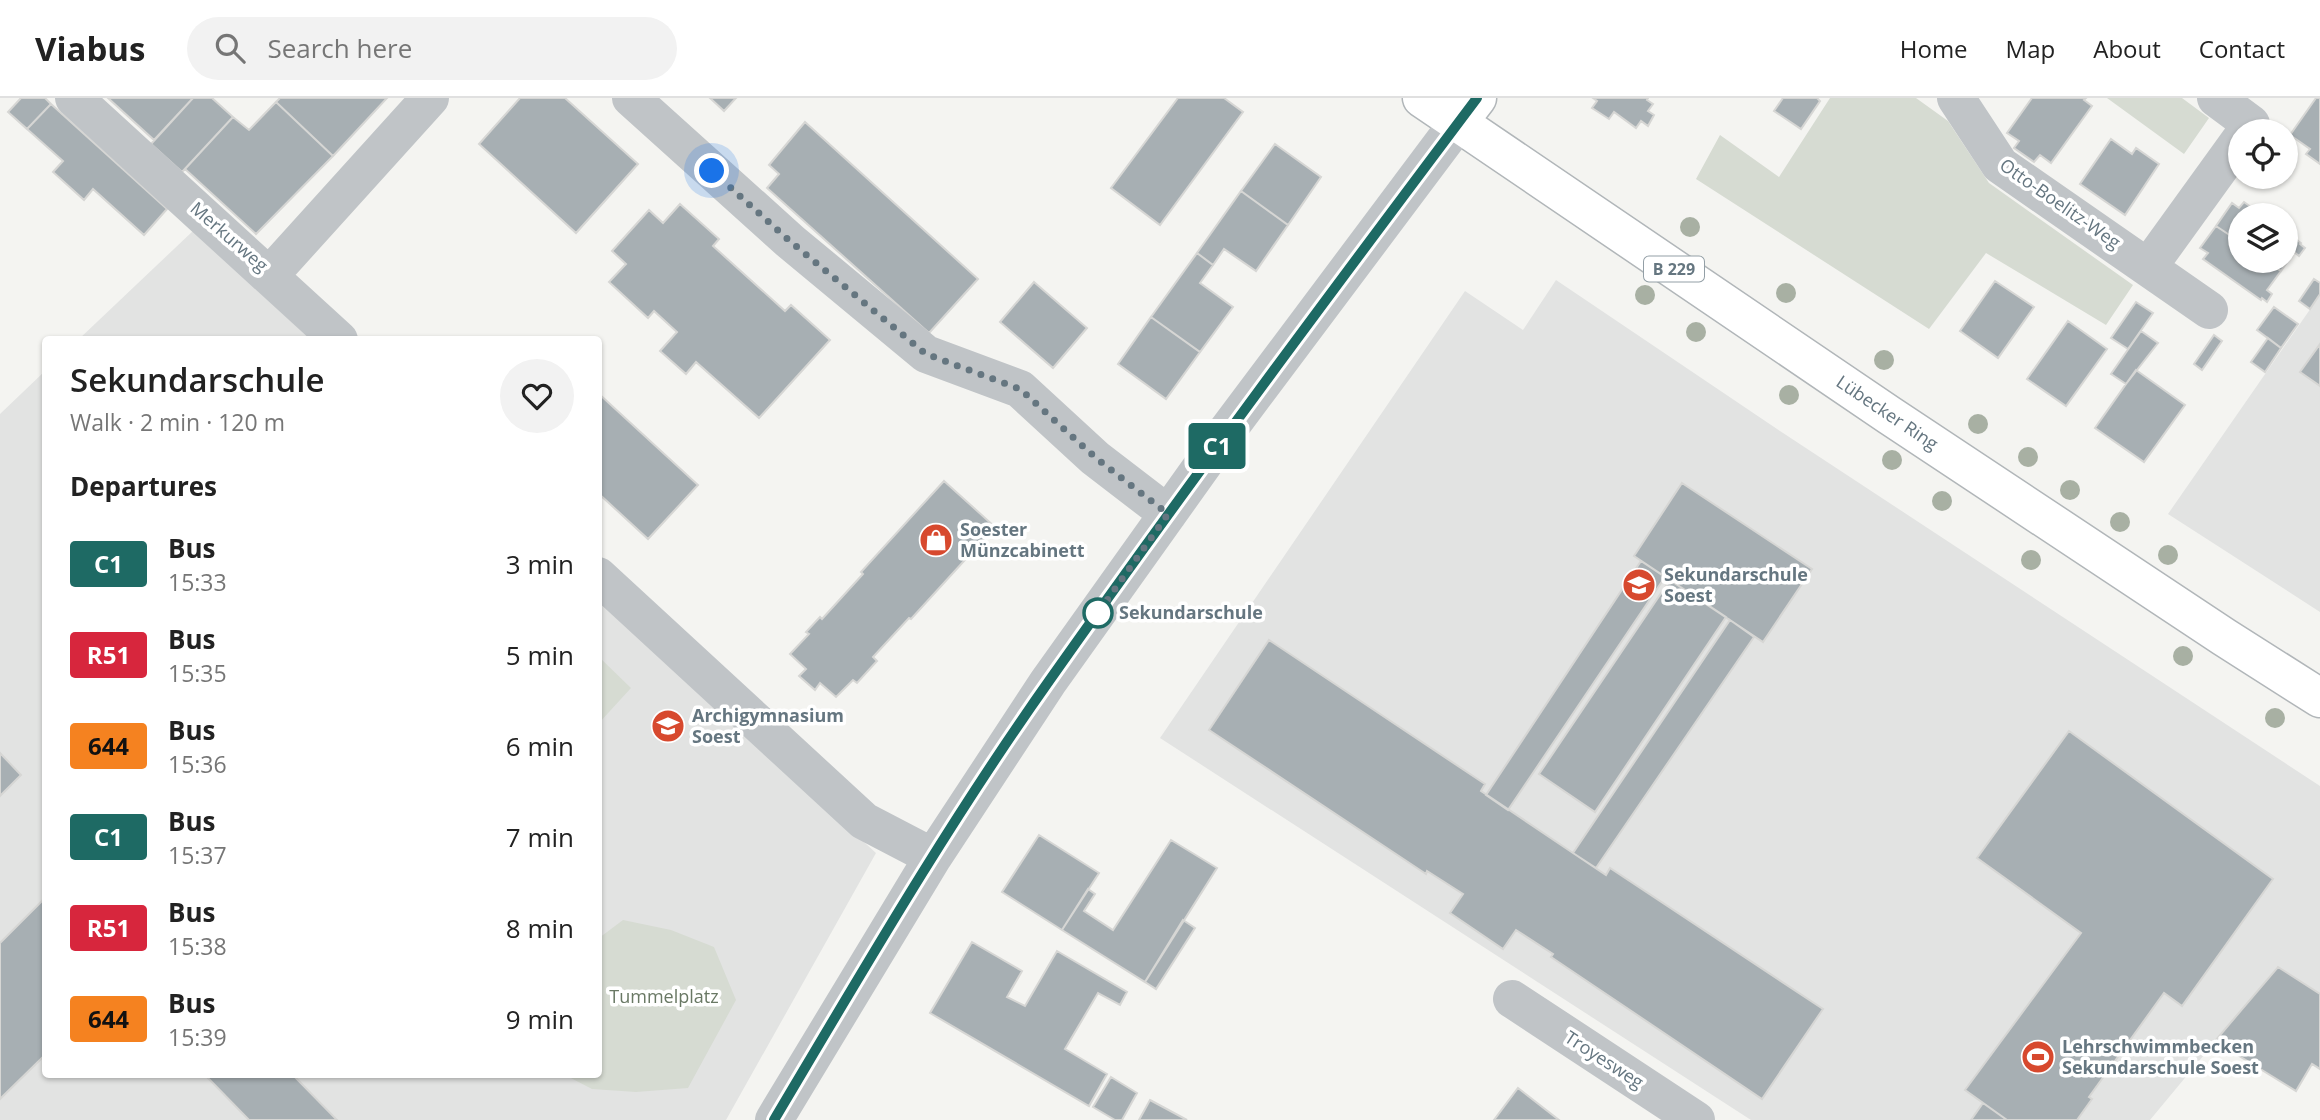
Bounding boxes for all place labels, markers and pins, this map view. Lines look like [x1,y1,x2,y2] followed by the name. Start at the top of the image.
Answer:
[960,517,1085,562] place label: Soester Münzcabinett
[917,521,955,559] shop icon: Soester Münzcabinett
[1664,562,1808,607] place label: Sekundarschule Soest
[1620,566,1658,604] school or university icon: Sekundarschule Soest
[1083,598,1113,628] marker: Sekundarschule
[1119,600,1263,624] place label: Sekundarschule
[692,703,844,748] place label: Archigymnasium Soest
[649,707,687,745] school or university icon: Archigymnasium Soest
[2062,1034,2259,1079] place label: Lehrschwimmbecken Sekundarschule Soest
[2019,1038,2057,1076] sports icon: Lehrschwimmbecken Sekundarschule Soest

